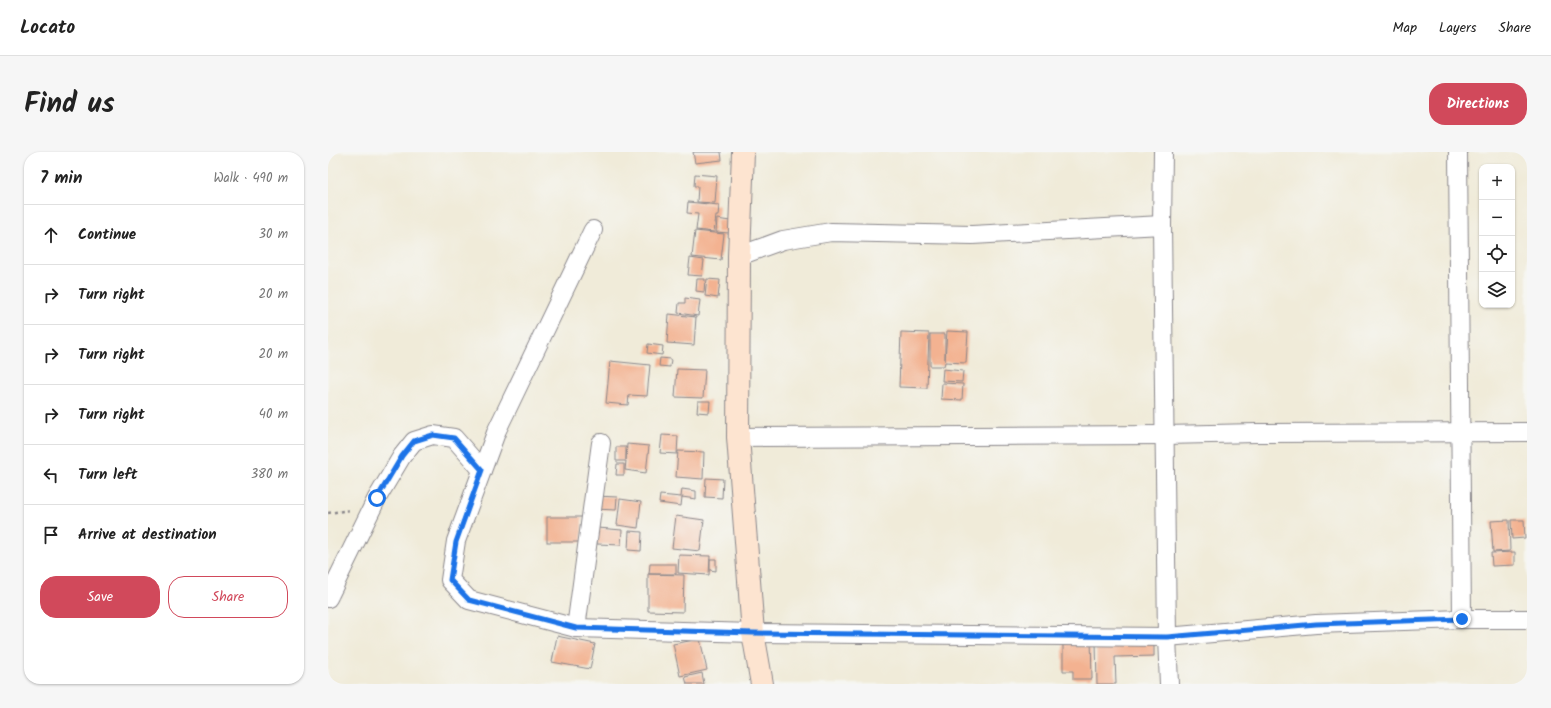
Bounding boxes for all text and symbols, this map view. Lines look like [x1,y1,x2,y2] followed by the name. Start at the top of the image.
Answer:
[20,13,75,43] text: Locato
[1393,17,1417,39] text: Map
[1439,17,1477,39] text: Layers
[1499,17,1531,39] text: Share
[24,82,115,127] text: Find us
[1429,83,1527,125] button: Directions
[1479,164,1515,308] map controls
[1479,164,1515,200] button: +
[40,165,82,192] text: 7 min
[213,168,288,189] text: Walk · 490 m
[1479,200,1515,236] button: −
[78,223,136,247] text: Continue
[40,224,62,246] icon: ahead
[259,224,288,245] text: 30 m
[1479,236,1515,272] button: locate
[1479,272,1515,308] button: layers
[78,283,145,307] text: Turn right
[40,284,62,306] icon: right
[258,284,288,305] text: 20 m
[78,343,145,367] text: Turn right
[40,344,62,366] icon: right
[258,344,288,365] text: 20 m
[78,403,145,427] text: Turn right
[40,404,62,426] icon: right
[259,404,288,425] text: 40 m
[78,463,138,487] text: Turn left
[40,464,62,486] icon: left
[251,464,288,485] text: 380 m
[368,489,386,507] route start
[78,523,217,547] text: Arrive at destination
[40,524,62,546] icon: arrive
[40,576,160,618] button: Save
[168,576,288,618] button: Share
[1453,610,1471,628] route end

